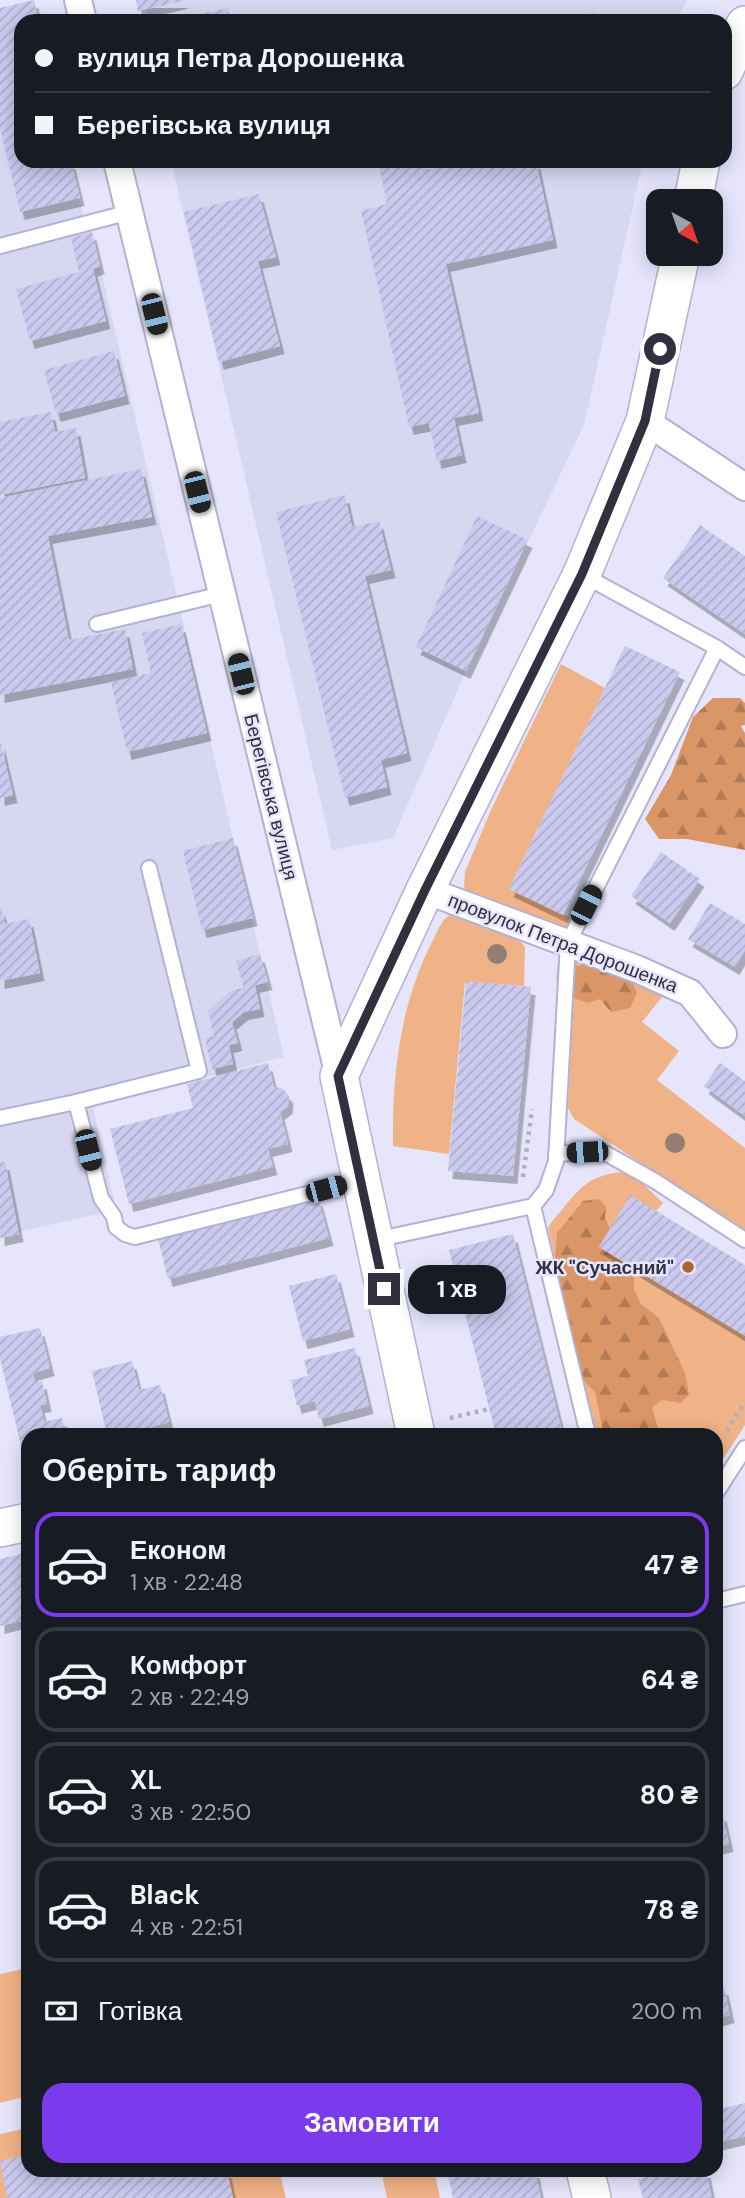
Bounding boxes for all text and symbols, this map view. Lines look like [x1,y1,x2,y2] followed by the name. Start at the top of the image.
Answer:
[77,41,404,75] text: вулиця Петра Дорошенка
[77,108,331,142] text: Берегівська вулиця
[646,189,723,266] north arrow
[646,189,723,266] map controls
[139,291,170,337] car
[644,333,676,365] route start
[182,469,213,515] car
[226,651,257,697] car
[238,711,304,883] street label: Берегівська вулиця
[568,882,605,928] car
[444,888,682,999] street label: провулок Петра Дорошенка
[73,1127,104,1173] car
[566,1140,609,1164] car
[303,1173,350,1205] car
[535,1255,674,1280] place label: ЖК "Сучасний"
[680,1259,696,1275] marker: ЖК "Сучасний"
[408,1264,506,1314] callout: 1 хв
[368,1273,400,1305] route end
[437,1274,477,1304] text: 1 хв
[42,1449,276,1491] text: Оберіть тариф
[46,1533,109,1596] icon: car
[130,1533,226,1567] text: Економ
[644,1548,698,1582] text: 47 ₴
[130,1567,243,1597] text: 1 хв · 22:48
[46,1648,109,1711] icon: car
[130,1648,247,1682] text: Комфорт
[641,1663,698,1697] text: 64 ₴
[130,1682,249,1712] text: 2 хв · 22:49
[46,1763,109,1826] icon: car
[130,1763,162,1797] text: XL
[640,1778,698,1812] text: 80 ₴
[130,1797,251,1827] text: 3 хв · 22:50
[46,1878,109,1941] icon: car
[130,1878,200,1912] text: Black
[644,1893,698,1927] text: 78 ₴
[130,1912,243,1942] text: 4 хв · 22:51
[42,1992,80,2030] icon: cash
[98,1994,182,2028] text: Готівка
[631,1996,702,2026] text: 200 m
[42,2083,702,2163] button: Замовити

